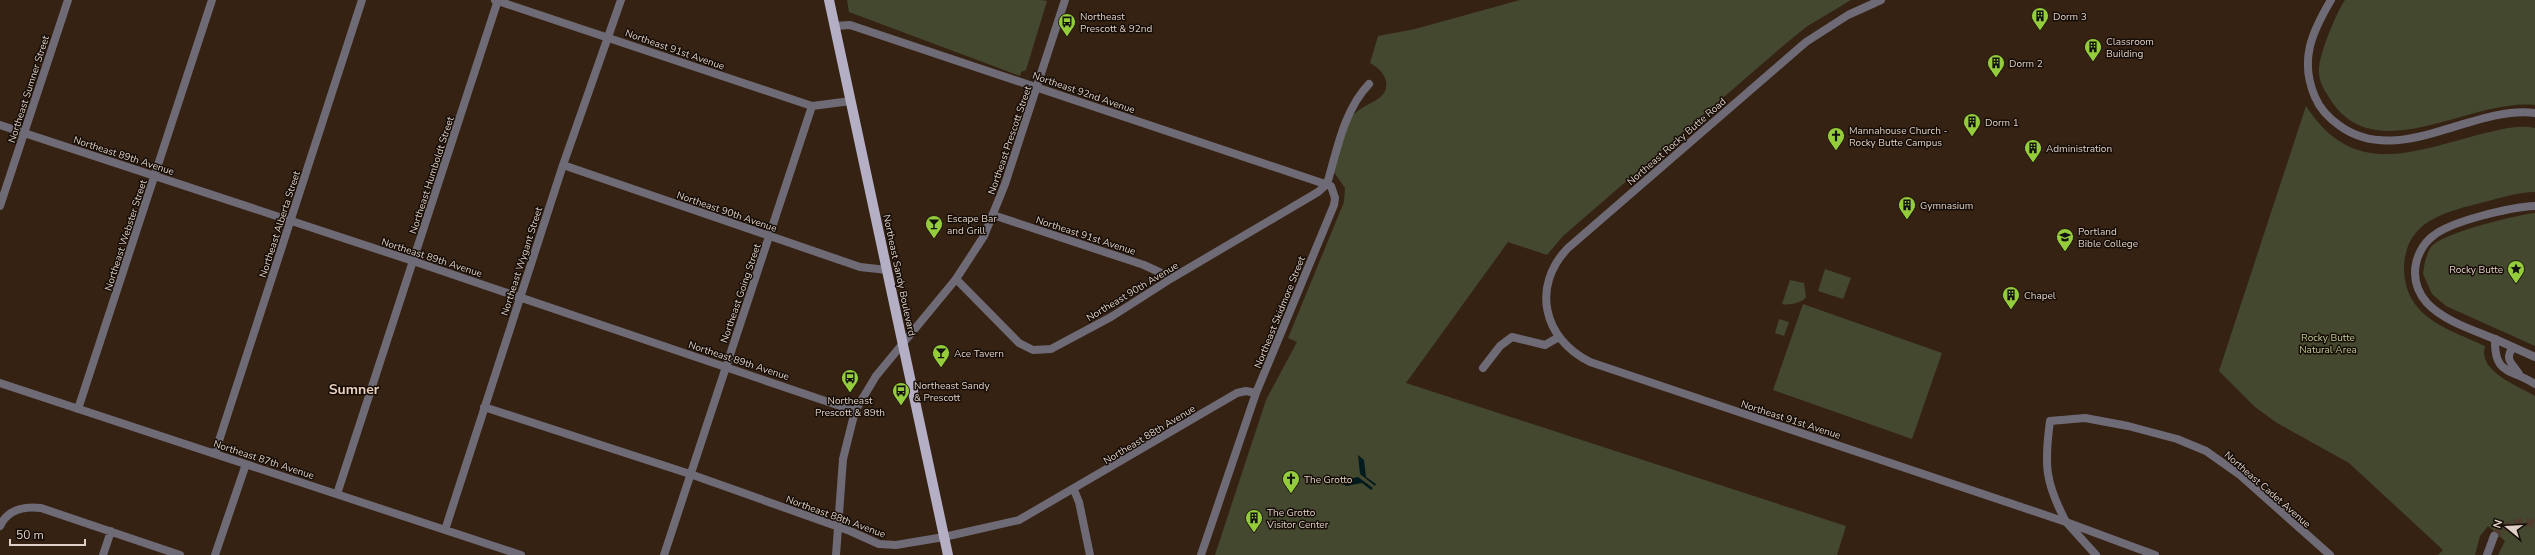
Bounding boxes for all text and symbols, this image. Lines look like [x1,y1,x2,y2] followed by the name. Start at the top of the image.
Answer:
[2030,6,2050,31] building icon: Dorm 3
[1080,10,1153,36] place label: Northeast Prescott & 92nd
[2053,10,2087,24] place label: Dorm 3
[1057,12,1077,37] bus stop icon: Northeast Prescott & 92nd
[623,26,726,74] street label: Northeast 91st Avenue
[5,33,53,145] street label: Northeast Sumner Street
[2106,35,2154,61] place label: Classroom Building
[2083,37,2103,62] building icon: Classroom Building
[1986,53,2006,78] building icon: Dorm 2
[2009,57,2043,71] place label: Dorm 2
[1031,69,1137,117] street label: Northeast 92nd Avenue
[985,84,1035,197] street label: Northeast Prescott Street
[1624,95,1729,189] street label: Northeast Rocky Butte Road
[1962,112,1982,137] building icon: Dorm 1
[406,114,458,236] street label: Northeast Humboldt Street
[1985,116,2019,130] place label: Dorm 1
[1849,124,1948,150] place label: Mannahouse Church - Rocky Butte Campus
[1826,126,1846,151] church icon: Mannahouse Church - Rocky Butte Campus
[71,133,176,179] street label: Northeast 89th Avenue
[2023,138,2043,163] building icon: Administration
[2046,142,2112,156] place label: Administration
[256,169,304,279] street label: Northeast Alberta Street
[101,178,151,293] street label: Northeast Webster Street
[675,188,779,236] street label: Northeast 90th Avenue
[1897,195,1917,220] building icon: Gymnasium
[1920,199,1973,213] place label: Gymnasium
[498,205,546,317] street label: Northeast Wygant Street
[947,212,997,238] place label: Escape Bar and Grill
[879,213,919,337] street label: Northeast Sandy Boulevard
[1034,213,1137,259] street label: Northeast 91st Avenue
[924,214,944,239] bar icon: Escape Bar and Grill
[2078,225,2138,251] place label: Portland Bible College
[2055,227,2075,252] school or university icon: Portland Bible College
[379,235,484,281] street label: Northeast 89th Avenue
[717,241,765,345] street label: Northeast Going Street
[1251,254,1309,370] street label: Northeast Skidmore Street
[1084,259,1181,325] street label: Northeast 90th Avenue
[2506,259,2526,284] place icon: Rocky Butte
[2449,263,2503,277] place label: Rocky Butte
[2001,285,2021,310] building icon: Chapel
[2024,289,2056,303] place label: Chapel
[2299,331,2357,357] park label: Rocky Butte Natural Area
[686,338,791,384] street label: Northeast 89th Avenue
[931,343,951,368] bar icon: Ace Tavern
[954,347,1004,361] place label: Ace Tavern
[840,368,860,393] bus stop icon: Northeast Prescott & 89th
[914,379,990,405] place label: Northeast Sandy & Prescott
[329,380,380,399] district label: Sumner
[891,381,911,406] bus stop icon: Northeast Sandy & Prescott
[815,394,885,420] place label: Northeast Prescott & 89th
[1739,397,1842,443] street label: Northeast 91st Avenue
[1101,402,1198,468] street label: Northeast 88th Avenue
[211,437,316,483] street label: Northeast 87th Avenue
[2221,448,2314,531] street label: Northeast Cadet Avenue
[1281,469,1301,494] church icon: The Grotto
[1304,473,1353,487] place label: The Grotto
[784,492,887,542] street label: Northeast 88th Avenue
[1266,506,1329,532] place label: The Grotto Visitor Center
[2487,507,2527,547] north arrow
[1244,508,1264,533] building icon: The Grotto Visitor Center
[2490,518,2506,530] text: N
[10,521,85,547] scale bar
[16,527,44,543] text: 50 m

